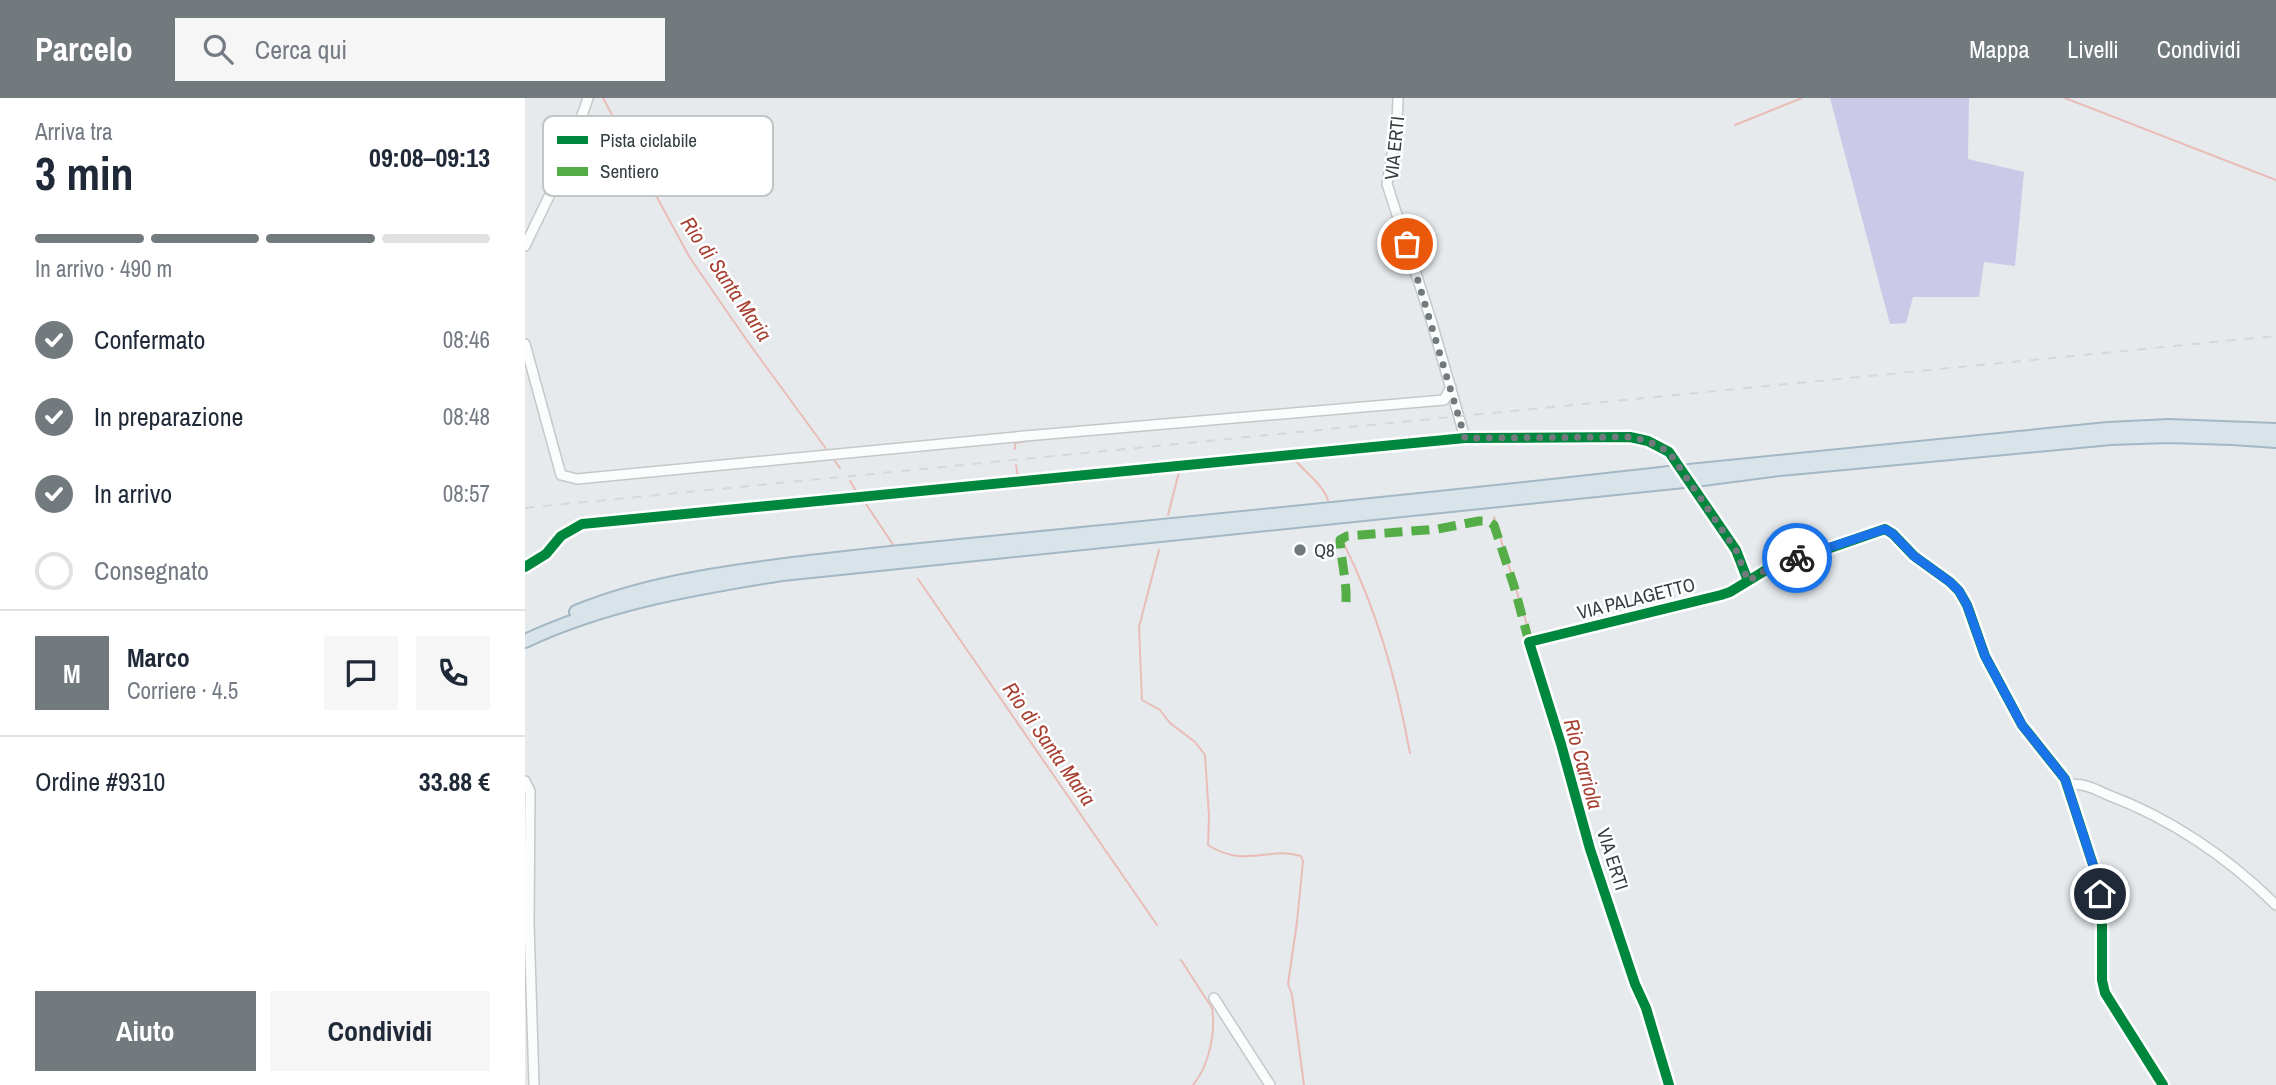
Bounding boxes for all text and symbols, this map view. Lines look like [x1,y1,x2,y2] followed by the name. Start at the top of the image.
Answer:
[175,18,665,81] search box
[35,27,133,71] text: Parcelo
[199,30,237,68] icon: search
[255,32,347,67] text: Cerca qui
[1969,33,2029,65] text: Mappa
[2067,33,2119,65] text: Livelli
[2157,33,2241,65] text: Condividi
[1378,115,1410,181] street label: VIA ERTI
[35,116,113,147] text: Arriva tra
[543,116,773,196] legend
[600,127,697,153] text: Pista ciclabile
[369,140,490,175] text: 09:08–09:13
[35,142,134,204] text: 3 min
[600,158,659,184] text: Sentiero
[674,211,779,347] water label: Rio di Santa Maria
[1377,214,1437,274] pin
[1388,225,1426,263] icon: bag
[35,253,172,284] text: In arrivo · 490 m
[35,321,73,359] icon: check
[94,322,205,357] text: Confermato
[443,324,490,355] text: 08:46
[35,398,73,436] icon: check
[94,399,243,434] text: In preparazione
[443,401,490,432] text: 08:48
[35,475,73,513] icon: check
[94,476,172,511] text: In arrivo
[443,478,490,509] text: 08:57
[1762,523,1832,593] courier
[1314,537,1335,563] place label: Q8
[1778,539,1816,577] icon: bike
[1292,542,1308,558] marker: Q8
[94,553,209,588] text: Consegnato
[1574,571,1698,625] street label: VIA PALAGETTO
[324,636,398,710] button: chat
[416,636,490,710] button: phone
[127,640,190,675] text: Marco
[63,656,81,691] text: M
[127,675,238,706] text: Corriere · 4.5
[996,676,1103,811] water label: Rio di Santa Maria
[1557,715,1610,812] water label: Rio Carriola
[35,764,165,799] text: Ordine #9310
[419,764,490,799] text: 33.88 €
[1591,825,1635,893] street label: VIA ERTI
[2070,864,2130,924] pin
[2081,875,2119,913] icon: home
[35,991,256,1071] button: Aiuto
[270,991,490,1071] button: Condividi

